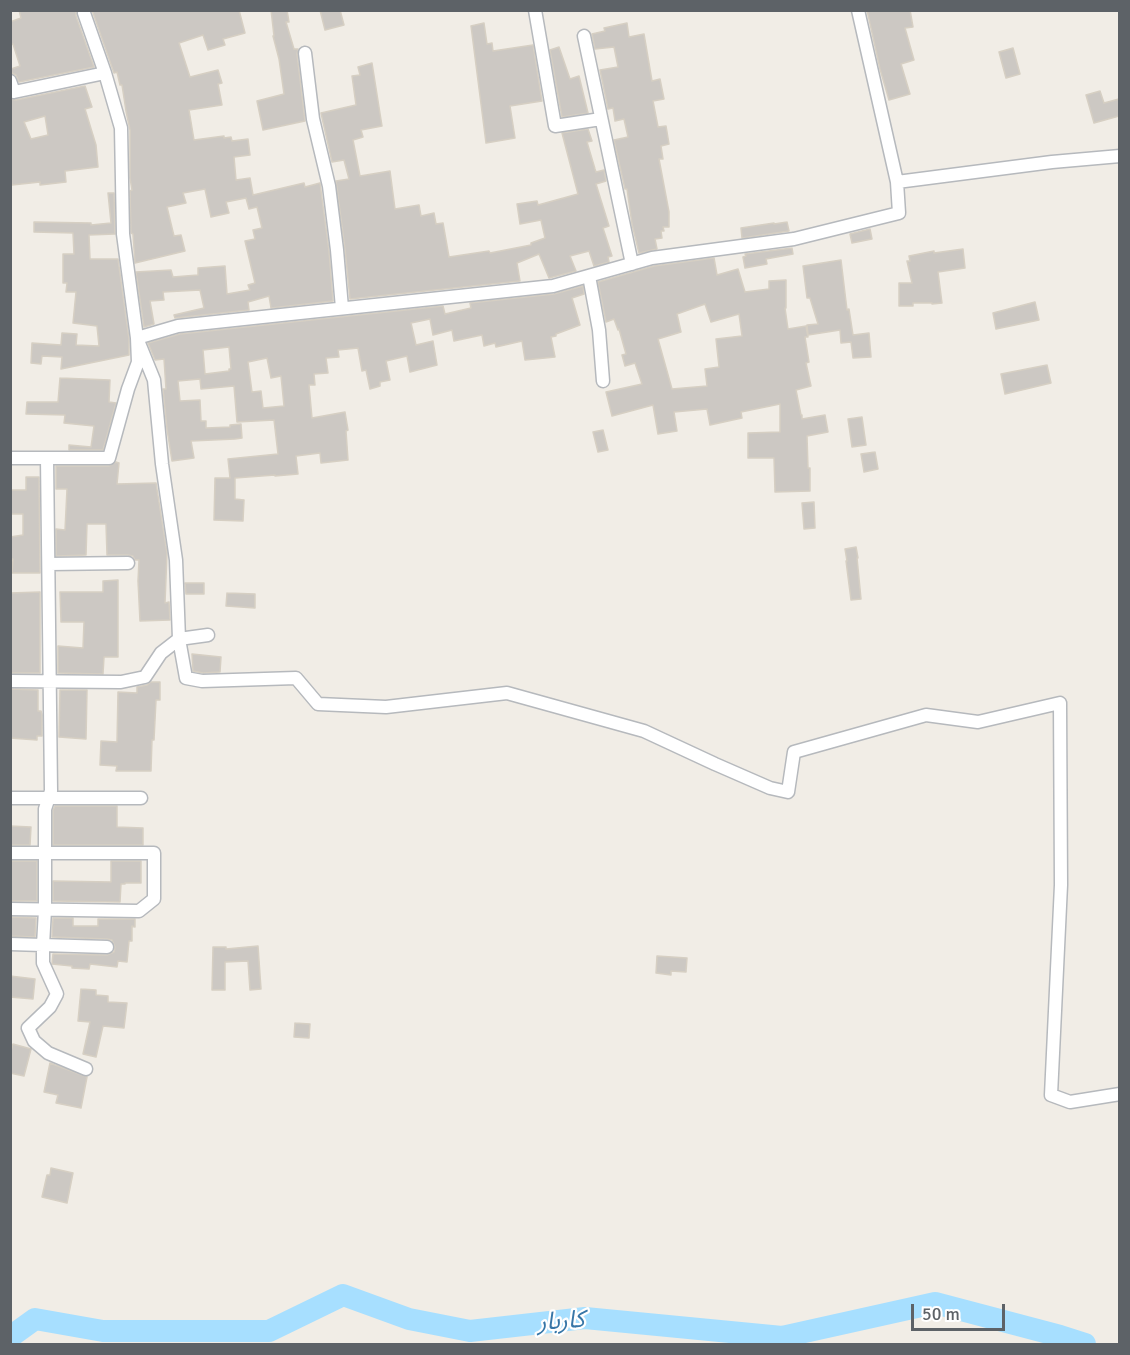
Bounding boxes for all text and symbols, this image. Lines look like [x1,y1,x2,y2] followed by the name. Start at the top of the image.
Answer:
[914,1292,1008,1330] scale bar
[922,1303,960,1325] text: 50 m
[536,1306,586,1338] water label: کاربار

